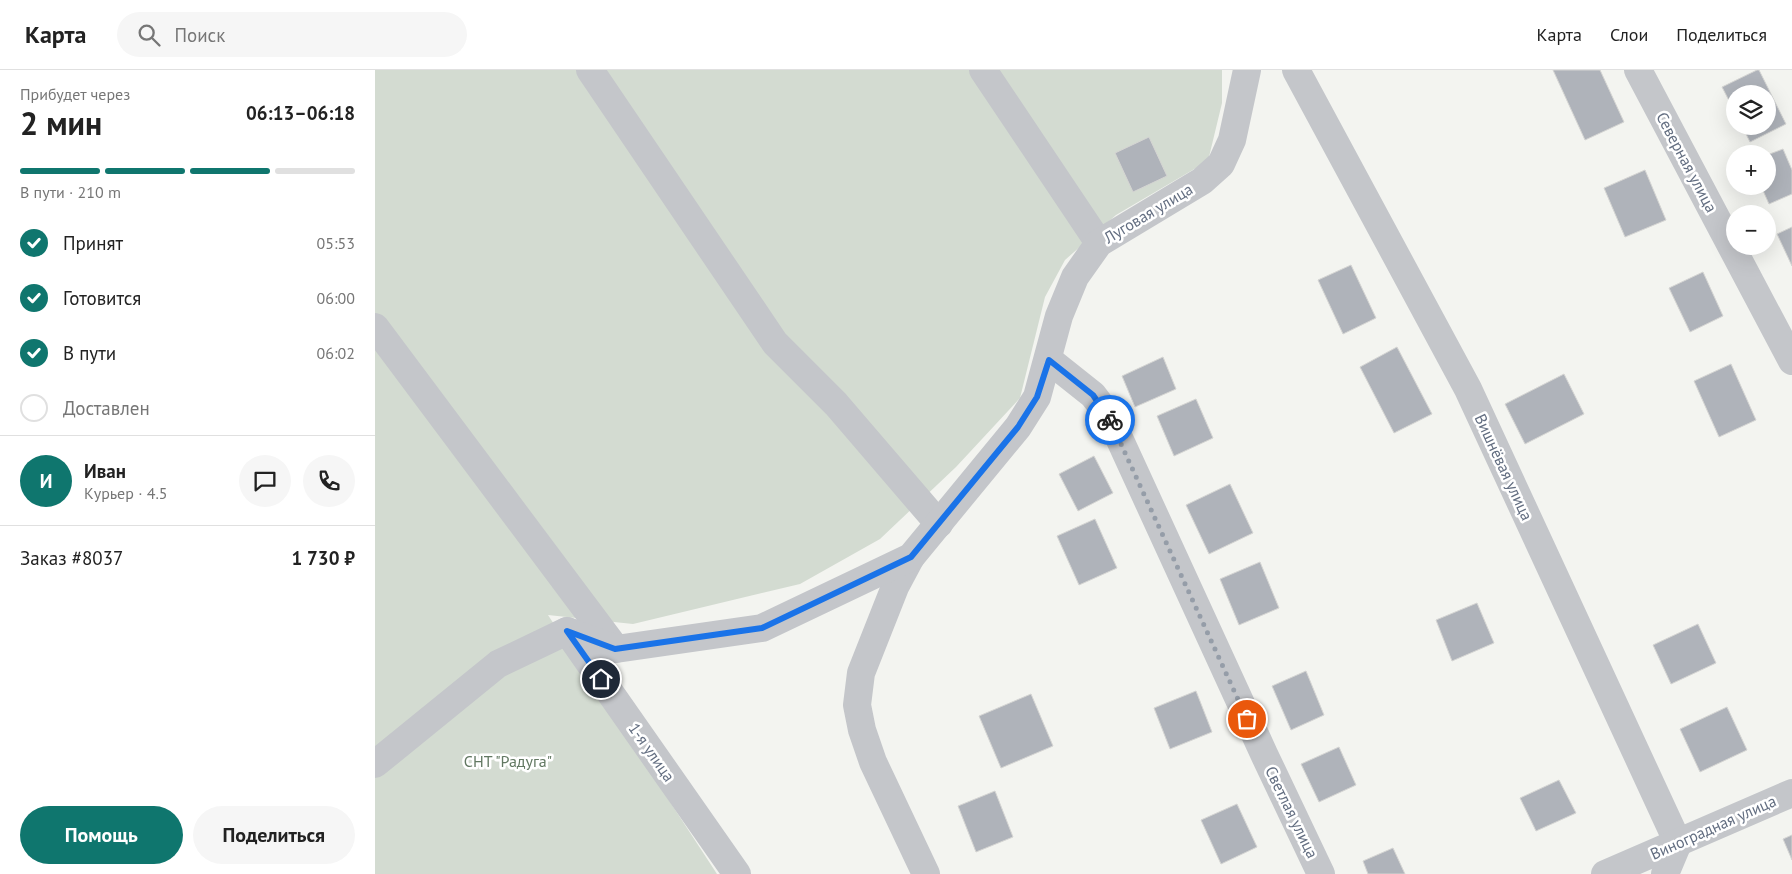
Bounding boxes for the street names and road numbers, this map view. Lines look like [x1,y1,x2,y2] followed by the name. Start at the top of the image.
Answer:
[1652,108,1722,216] street label: Северная улица
[1099,179,1196,248] street label: Луговая улица
[1471,411,1537,523] street label: Вишнёвая улица
[625,719,679,785] street label: 1-я улица
[1261,763,1323,861] street label: Светлая улица
[1647,790,1779,864] street label: Виноградная улица

